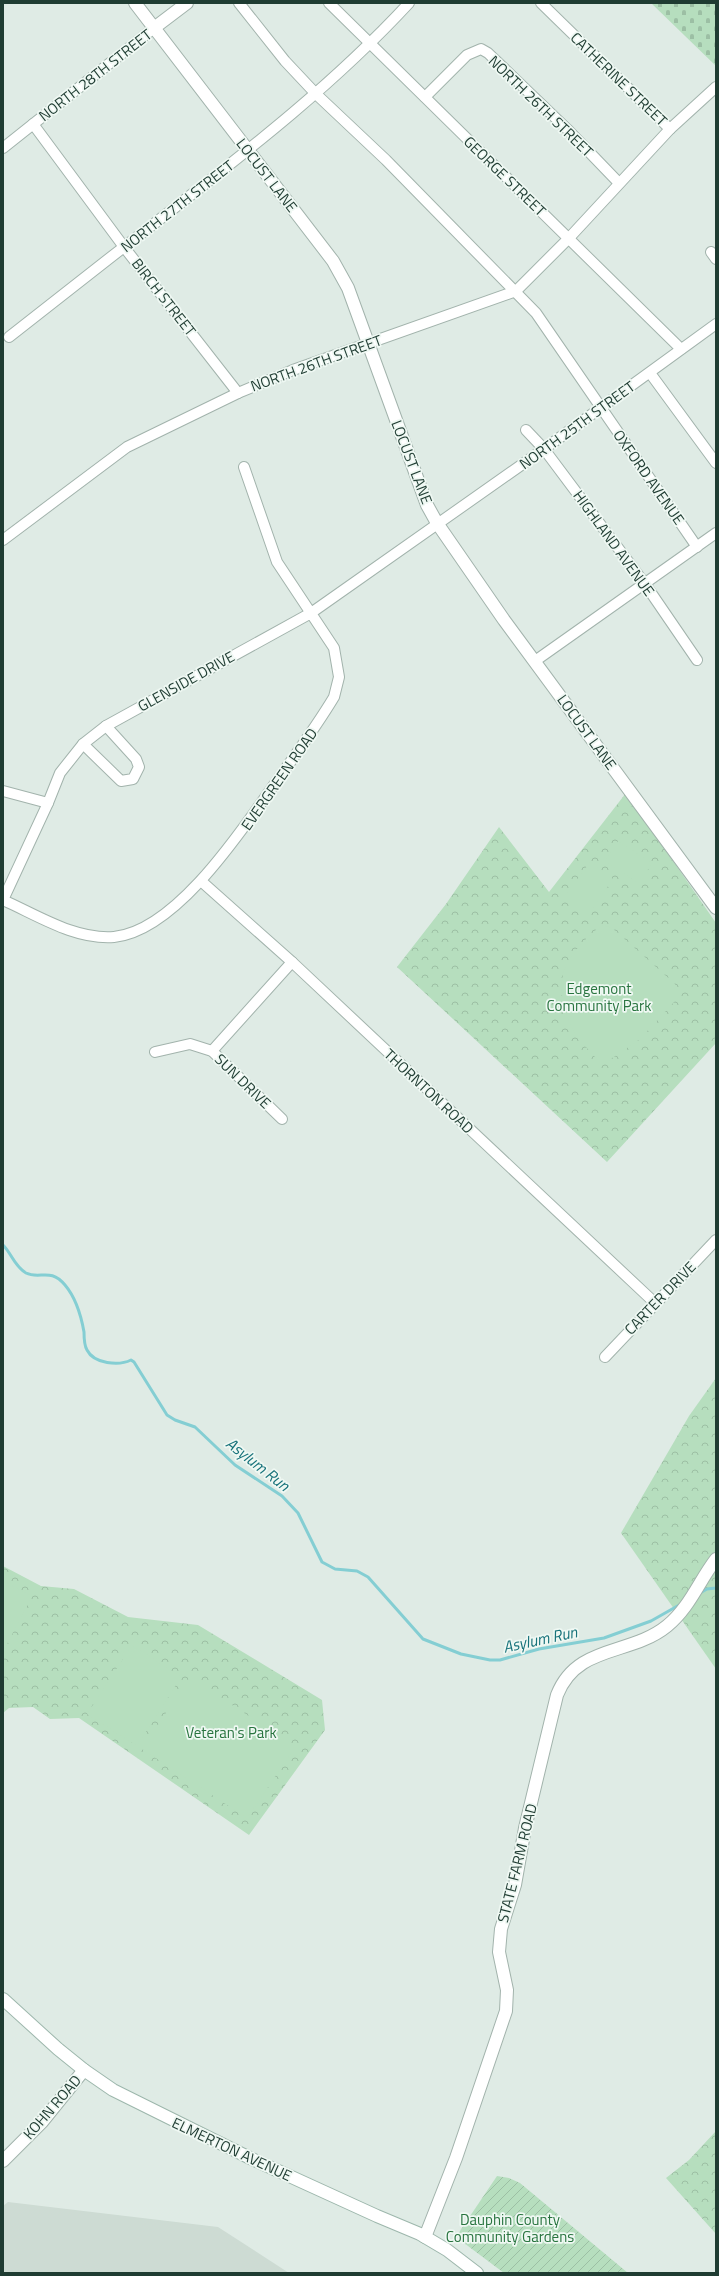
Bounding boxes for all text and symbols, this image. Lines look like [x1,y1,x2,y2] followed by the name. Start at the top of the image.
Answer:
[33,23,157,127] street label: NORTH 28TH STREET
[565,27,673,131] street label: CATHERINE STREET
[483,50,599,162] street label: NORTH 26TH STREET
[458,131,552,222] street label: GEORGE STREET
[231,133,303,217] street label: LOCUST LANE
[115,154,239,258] street label: NORTH 27TH STREET
[126,253,202,341] street label: BIRCH STREET
[247,329,385,397] street label: NORTH 26TH STREET
[514,375,640,475] street label: NORTH 25TH STREET
[385,417,439,507] street label: LOCUST LANE
[608,425,690,529] street label: OXFORD AVENUE
[568,485,660,601] street label: HIGHLAND AVENUE
[133,645,239,717] street label: GLENSIDE DRIVE
[552,689,622,775] street label: LOCUST LANE
[235,723,323,835] street label: EVERGREEN ROAD
[547,977,651,1017] park label: Edgemont Community Park
[379,1043,479,1139] street label: THORNTON ROAD
[210,1048,276,1114] street label: SUN DRIVE
[619,1256,701,1340] street label: CARTER DRIVE
[221,1431,296,1497] water label: Asylum Run
[501,1619,580,1659] water label: Asylum Run
[185,1721,277,1744] park label: Veteran's Park
[491,1801,543,1925] street label: STATE FARM ROAD
[17,2070,87,2144] street label: KOHN ROAD
[168,2111,296,2187] street label: ELMERTON AVENUE
[446,2208,574,2248] park label: Dauphin County Community Gardens

